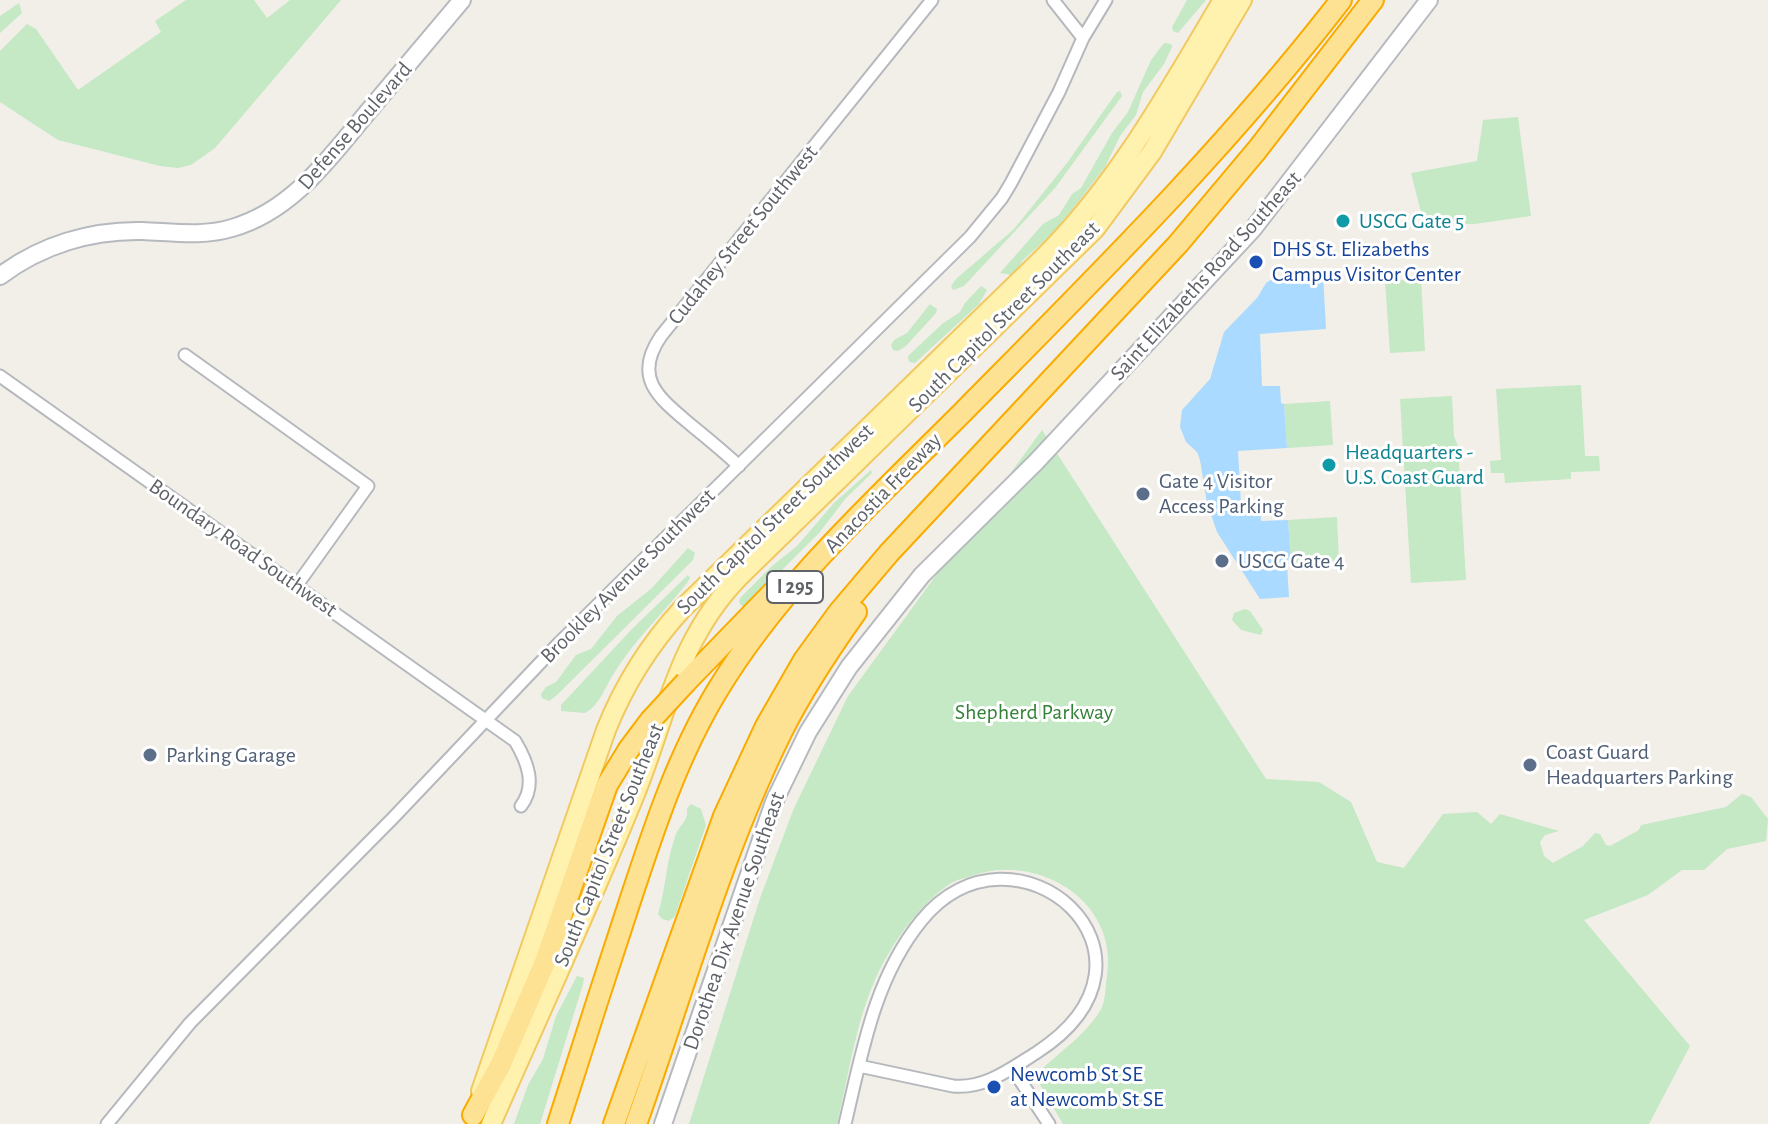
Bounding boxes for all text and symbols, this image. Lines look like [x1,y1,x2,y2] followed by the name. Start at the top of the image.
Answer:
[292,57,418,195] street label: Defense Boulevard
[662,140,824,330] street label: Cudahey Street Southwest
[1105,166,1307,386] street label: Saint Elizabeths Road Southeast
[1359,208,1464,234] place label: USCG Gate 5
[1334,212,1352,230] marker: USCG Gate 5
[903,216,1105,418] street label: South Capitol Street Southeast
[1272,236,1461,288] place label: DHS St. Elizabeths Campus Visitor Center
[1247,253,1265,271] marker: DHS St. Elizabeths Campus Visitor Center
[671,418,879,620] street label: South Capitol Street Southwest
[819,427,947,559] street label: Anacostia Freeway
[1345,439,1484,490] place label: Headquarters - U.S. Coast Guard
[1320,456,1338,474] marker: Headquarters - U.S. Coast Guard
[1159,468,1284,520] place label: Gate 4 Visitor Access Parking
[144,473,342,623] street label: Boundary Road Southwest
[535,483,721,669] street label: Brookley Avenue Southwest
[1134,485,1152,503] marker: Gate 4 Visitor Access Parking
[1238,548,1345,574] place label: USCG Gate 4
[1213,552,1231,570] marker: USCG Gate 4
[767,571,823,603] road number: I 295
[955,699,1113,725] park label: Shepherd Parkway
[548,719,670,971] street label: South Capitol Street Southeast
[1546,739,1733,790] place label: Coast Guard Headquarters Parking
[166,742,296,768] place label: Parking Garage
[141,746,159,764] marker: Parking Garage
[1521,756,1539,774] marker: Coast Guard Headquarters Parking
[677,788,791,1054] street label: Dorothea Dix Avenue Southeast
[1010,1061,1164,1112] place label: Newcomb St SE at Newcomb St SE
[985,1078,1003,1096] marker: Newcomb St SE at Newcomb St SE

